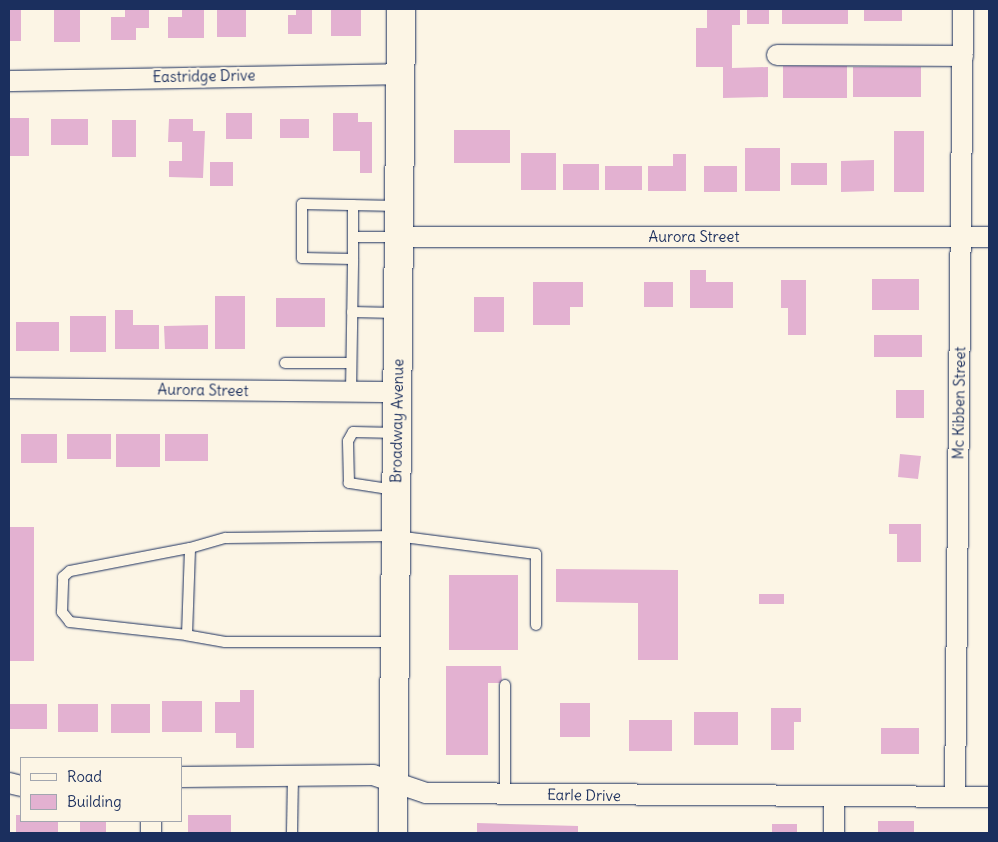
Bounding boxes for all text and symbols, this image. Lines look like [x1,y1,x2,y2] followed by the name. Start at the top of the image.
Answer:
[152,66,256,86] street label: Eastridge Drive
[649,228,739,246] street label: Aurora Street
[949,346,969,460] street label: Mc Kibben Street
[387,359,407,483] street label: Broadway Avenue
[157,380,249,400] street label: Aurora Street
[20,757,182,822] legend
[67,767,102,786] text: Road
[547,785,621,805] street label: Earle Drive
[67,792,122,811] text: Building

